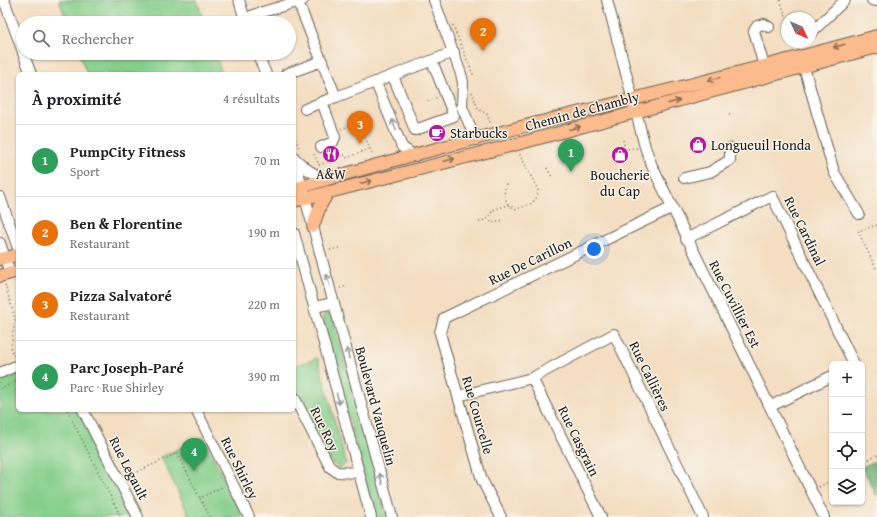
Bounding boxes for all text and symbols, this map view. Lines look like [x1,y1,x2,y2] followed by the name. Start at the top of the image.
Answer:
[781,12,817,48] north arrow
[16,16,296,60] search box
[470,18,496,51] pin: 2
[30,27,52,49] icon: search
[62,28,134,49] text: Rechercher
[833,43,846,50] one-way arrow
[707,76,720,83] one-way arrow
[32,86,121,111] text: À proximité
[523,86,641,136] street label: Chemin de Chambly
[223,89,280,108] text: 4 résultats
[667,98,680,105] one-way arrow
[347,111,373,144] pin: 3
[389,120,397,132] one-way arrow
[427,123,447,143] cafe icon: Starbucks
[450,123,508,143] place label: Starbucks
[568,124,581,131] one-way arrow
[688,135,708,155] shop icon: Longueuil Honda
[711,135,811,155] place label: Longueuil Honda
[558,139,584,172] pin: 1
[70,141,186,162] text: PumpCity Fitness
[321,144,341,164] restaurant icon: A&W
[610,145,630,165] shop icon: Boucherie du Cap
[42,151,48,170] text: 1
[254,151,280,170] text: 70 m
[442,156,455,164] one-way arrow
[70,162,100,181] text: Sport
[316,164,346,184] place label: A&W
[590,165,650,201] place label: Boucherie du Cap
[359,178,372,185] one-way arrow
[780,193,830,269] street label: Rue Cardinal
[70,213,182,234] text: Ben & Florentine
[42,223,48,242] text: 2
[248,223,280,242] text: 190 m
[485,232,575,290] street label: Rue De Carillon
[70,234,130,253] text: Restaurant
[584,239,604,259] your location
[704,257,766,351] street label: Rue Cuvillier Est
[324,274,331,287] one-way arrow
[70,285,172,306] text: Pizza Salvatoré
[42,295,48,314] text: 3
[248,295,280,314] text: 220 m
[70,306,130,325] text: Restaurant
[624,338,676,414] street label: Rue Callières
[350,344,402,468] street label: Boulevard Vauquelin
[343,348,351,361] one-way arrow
[70,357,184,378] text: Parc Joseph-Paré
[829,361,865,505] map controls
[829,361,865,397] button: +
[42,367,48,386] text: 4
[248,367,280,386] text: 390 m
[457,374,499,457] street label: Rue Courcelle
[70,378,164,397] text: Parc · Rue Shirley
[335,393,342,406] one-way arrow
[829,397,865,433] button: −
[553,402,605,480] street label: Rue Casgrain
[306,403,344,455] street label: Rue Roy
[104,433,154,503] street label: Rue Legault
[216,433,264,503] street label: Rue Shirley
[829,433,865,469] button: locate
[181,438,207,471] pin: 4
[829,469,865,505] button: layers
[377,473,385,486] one-way arrow

